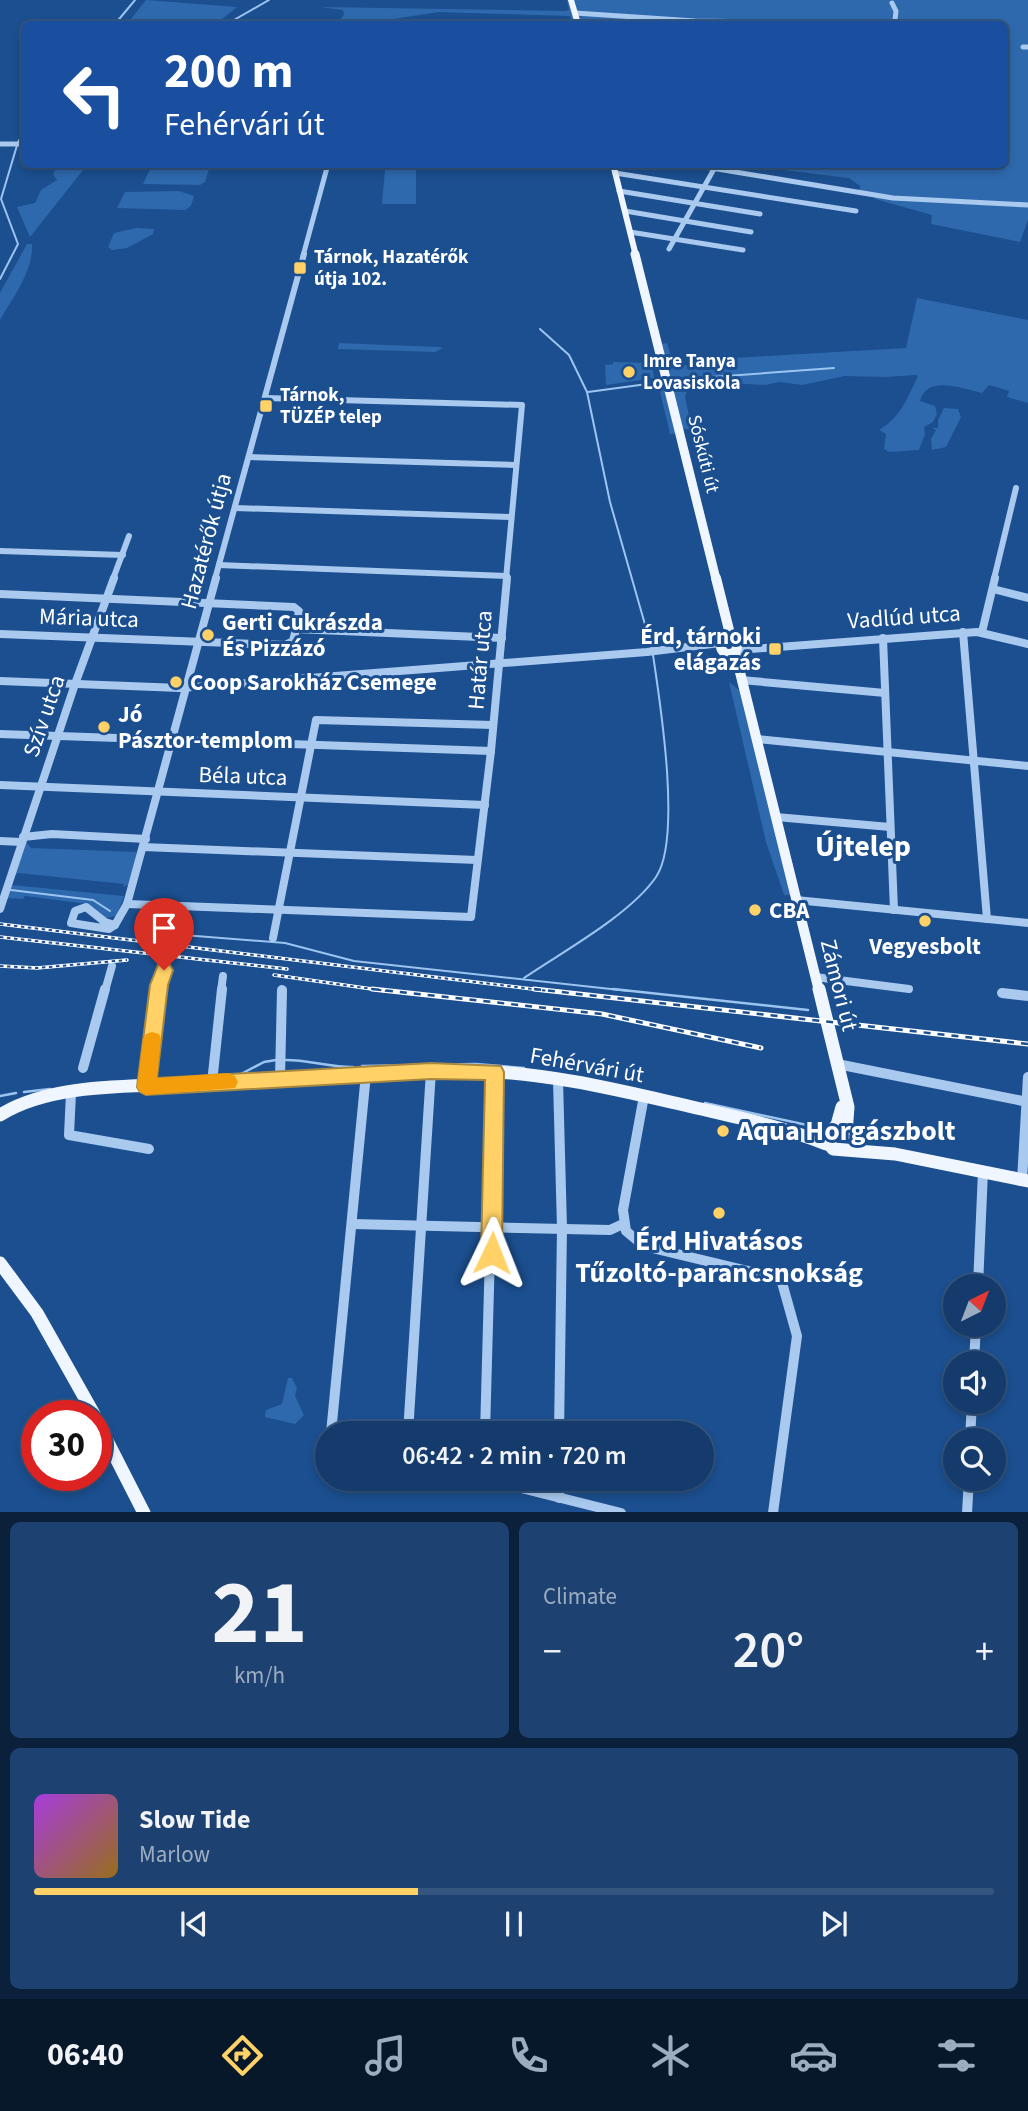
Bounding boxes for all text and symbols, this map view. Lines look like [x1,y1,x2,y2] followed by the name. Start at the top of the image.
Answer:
[164,37,293,107] text: 200 m
[49,49,140,140] icon: left
[164,102,324,148] text: Fehérvári út
[314,244,469,293] place label: Tárnok, Hazatérők útja 102.
[292,260,308,276] marker: Tárnok, Hazatérők útja 102.
[643,348,740,397] place label: Imre Tanya Lovasiskola
[621,364,637,380] marker: Imre Tanya Lovasiskola
[280,382,382,431] place label: Tárnok, TÜZÉP telep
[258,398,274,414] marker: Tárnok, TÜZÉP telep
[680,412,726,496] street label: Sóskúti út
[172,469,240,613] street label: Hazatérők útja
[846,597,962,637] street label: Vadlúd utca
[38,600,140,636] street label: Mária utca
[222,606,383,665] place label: Gerti Cukrászda És Pizzázó
[459,609,501,711] street label: Határ utca
[640,620,761,679] place label: Érd, tárnoki elágazás
[200,627,216,643] marker: Gerti Cukrászda És Pizzázó
[767,641,783,657] marker: Érd, tárnoki elágazás
[190,666,437,699] place label: Coop Sarokház Csemege
[15,670,73,762] street label: Szív utca
[168,674,184,690] marker: Coop Sarokház Csemege
[118,698,293,757] place label: Jó Pásztor-templom
[96,719,112,735] marker: Jó Pásztor-templom
[198,758,288,794] street label: Béla utca
[815,825,911,868] district label: Újtelep
[769,894,810,927] place label: CBA
[134,898,194,970] pin
[747,902,763,918] marker: CBA
[145,909,183,947] icon: arrive
[917,913,933,929] marker: Vegyesbolt
[868,930,981,963] place label: Vegyesbolt
[812,936,866,1035] street label: Zámori út
[527,1039,647,1091] street label: Fehérvári út
[736,1111,956,1151] place label: Aqua Horgászbolt
[715,1123,731,1139] marker: Aqua Horgászbolt
[711,1205,727,1221] marker: Érd Hivatásos Tűzoltó-parancsnokság
[455,1216,529,1290] position arrow
[575,1221,863,1293] place label: Érd Hivatásos Tűzoltó-parancsnokság
[943,1274,1006,1337] north arrow
[943,1274,1006,1491] map controls
[943,1351,1006,1414] button: sound
[21,1400,112,1491] speed limit sign: 30
[943,1428,1006,1491] button: search
[402,1437,627,1474] text: 06:42 · 2 min · 720 m
[211,1549,308,1678] text: 21
[543,1580,617,1613] text: Climate
[733,1614,804,1688] text: 20°
[543,1625,562,1679] text: −
[975,1625,994,1679] text: +
[234,1659,285,1692] text: km/h
[139,1801,250,1838] text: Slow Tide
[139,1838,210,1871] text: Marlow
[175,1905,213,1943] icon: previous
[495,1905,533,1943] icon: pause
[815,1905,853,1943] icon: next
[218,2031,267,2080] icon: directions
[361,2031,410,2080] icon: music
[504,2031,553,2080] icon: phone
[646,2031,695,2080] icon: climate
[789,2031,838,2080] icon: car
[932,2031,981,2080] icon: filters
[47,2032,124,2078] text: 06:40

